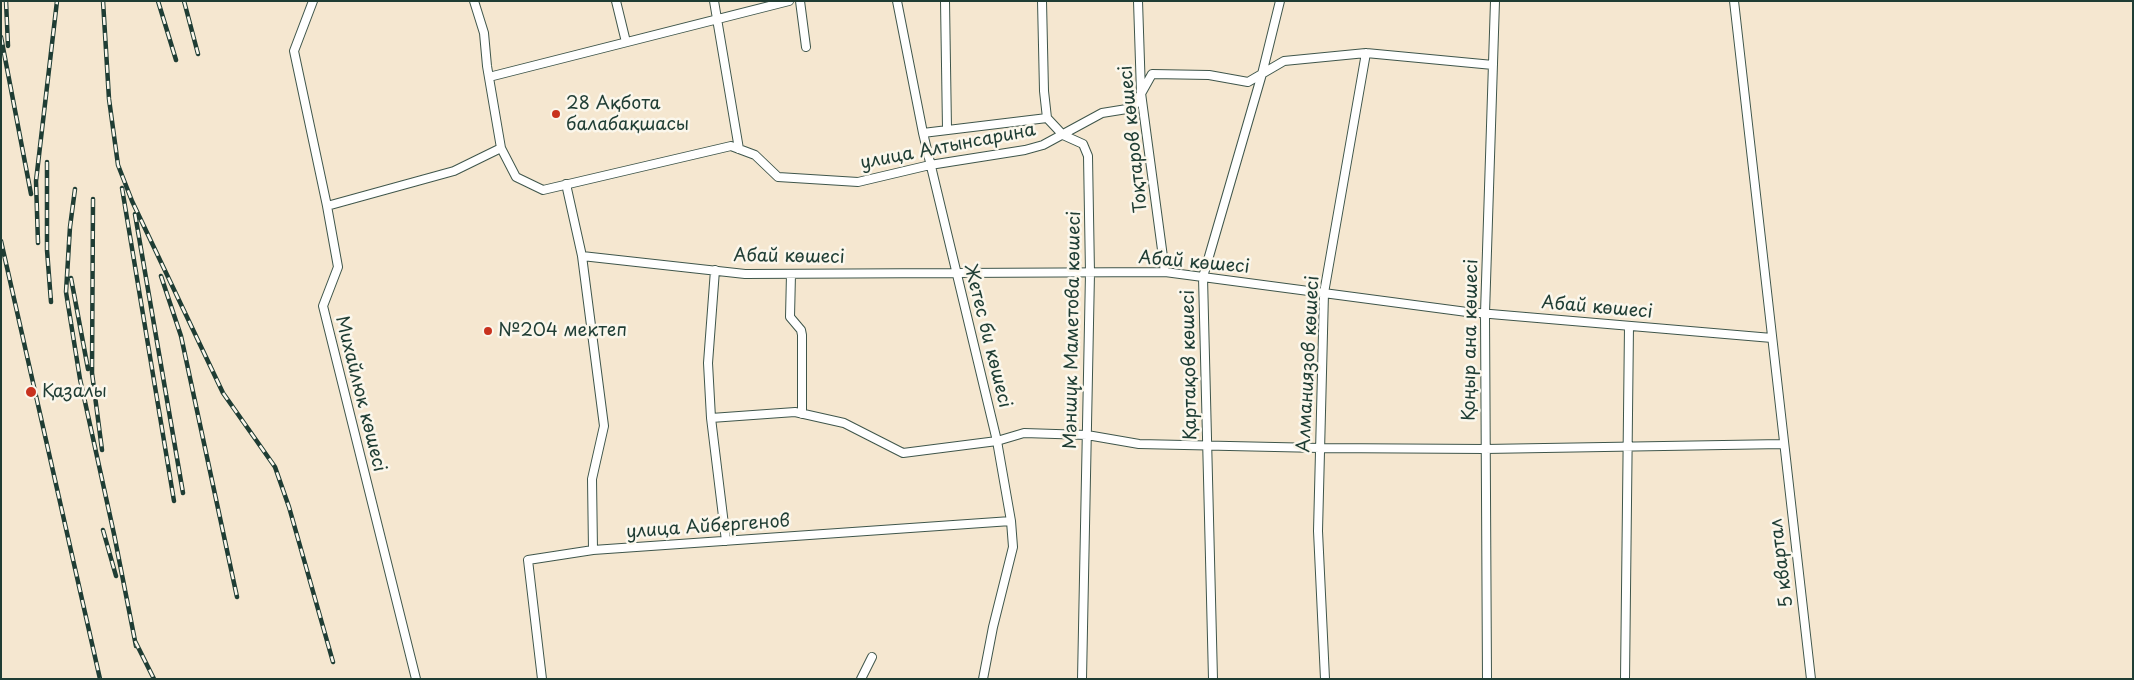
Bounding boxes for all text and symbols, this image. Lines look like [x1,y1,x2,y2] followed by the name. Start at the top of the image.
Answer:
[1116,64,1152,214] street label: Тоқтаров көшесі
[566,93,689,136] place label: 28 Ақбота балабақшасы
[550,108,562,120] marker: 28 Ақбота балабақшасы
[858,119,1038,175] street label: улица Алтынсарина
[1060,211,1086,449] street label: Мәншүк Маметова көшесі
[733,245,845,269] street label: Абай көшесі
[1138,247,1250,279] street label: Абай көшесі
[1459,259,1483,421] street label: Қоңыр ана көшесі
[959,262,1015,410] street label: Жетес би көшесі
[1294,275,1324,453] street label: Алманиязов көшесі
[1178,290,1202,440] street label: Қартақов көшесі
[1541,292,1653,324] street label: Абай көшесі
[330,314,390,474] street label: Михайлюк көшесі
[498,320,627,342] place label: №204 мектеп
[482,325,494,337] marker: №204 мектеп
[42,381,107,403] place label: Қазалы
[24,385,38,399] marker: Қазалы
[625,510,791,544] street label: улица Айбергенов
[1766,517,1798,609] street label: 5 квартал

